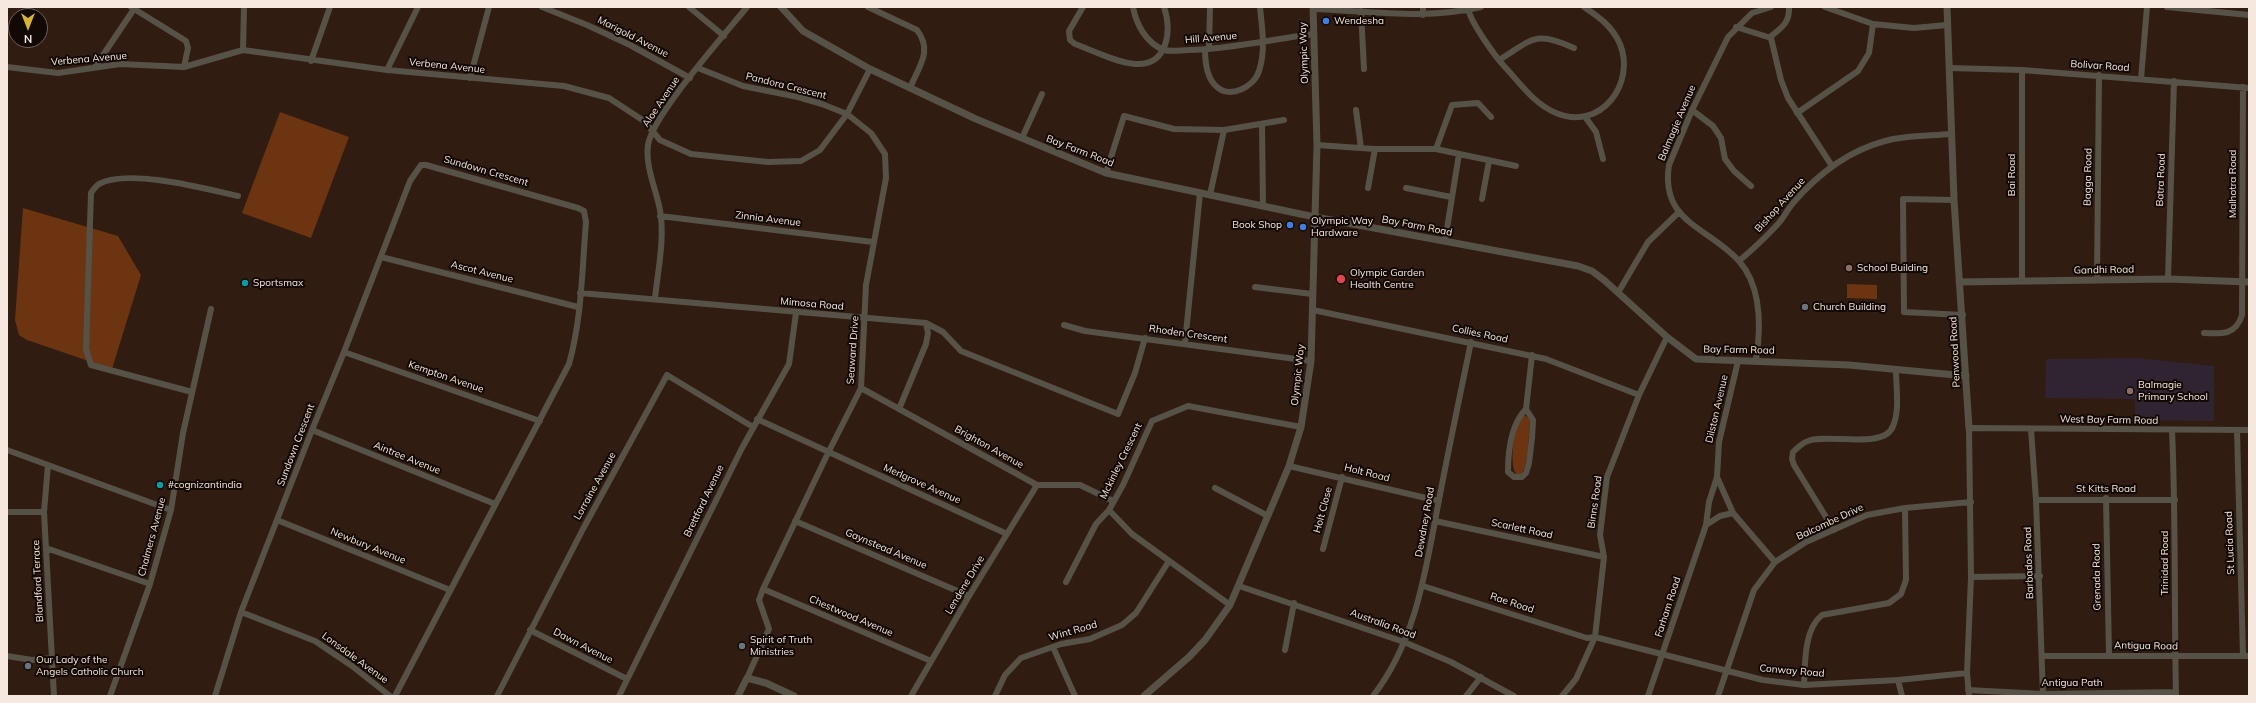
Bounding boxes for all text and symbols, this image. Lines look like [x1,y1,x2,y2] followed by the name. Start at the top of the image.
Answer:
[8,8,48,48] north arrow
[595,14,671,60] street label: Marigold Avenue
[1334,15,1384,27] place label: Wendesha
[1321,16,1331,26] marker: Wendesha
[1297,22,1311,84] street label: Olympic Way
[1184,30,1238,46] street label: Hill Avenue
[24,32,32,46] text: N
[51,50,127,68] street label: Verbena Avenue
[408,56,486,76] street label: Verbena Avenue
[2070,58,2130,74] street label: Bolivar Road
[745,70,827,102] street label: Pandora Crescent
[640,74,682,130] street label: Aloe Avenue
[1656,83,1698,163] street label: Balmagie Avenue
[1044,133,1116,169] street label: Bay Farm Road
[2081,148,2095,206] street label: Bagga Road
[2227,150,2239,218] street label: Malhotra Road
[442,153,530,189] street label: Sundown Crescent
[2154,153,2168,207] street label: Batra Road
[2006,154,2018,196] street label: Bai Road
[1752,175,1808,235] street label: Bishop Avenue
[735,209,801,229] street label: Zinnia Avenue
[1381,213,1453,239] street label: Bay Farm Road
[1311,215,1373,238] place label: Olympic Way Hardware
[1232,219,1282,231] place label: Book Shop
[1285,220,1295,230] marker: Book Shop
[1298,222,1308,232] marker: Olympic Way Hardware
[450,258,514,286] street label: Ascot Avenue
[1857,262,1928,274] place label: School Building
[1844,263,1854,273] marker: School Building
[2074,263,2134,277] street label: Gandhi Road
[1350,267,1424,290] place label: Olympic Garden Health Centre
[1335,273,1347,285] marker: Olympic Garden Health Centre
[253,277,303,289] place label: Sportsmax
[240,278,250,288] marker: Sportsmax
[780,295,844,313] street label: Mimosa Road
[1813,301,1886,313] place label: Church Building
[1800,302,1810,312] marker: Church Building
[845,315,861,385] street label: Seaward Drive
[1947,316,1963,388] street label: Penwood Road
[1451,322,1509,346] street label: Collies Road
[1148,323,1228,345] street label: Rhoden Crescent
[1703,343,1775,357] street label: Bay Farm Road
[1289,344,1307,406] street label: Olympic Way
[407,358,485,396] street label: Kempton Avenue
[1703,374,1731,444] street label: Dilston Avenue
[2138,379,2208,402] place label: Balmagie Primary School
[2125,386,2135,396] marker: Balmagie Primary School
[275,402,317,488] street label: Sundown Crescent
[2060,413,2158,427] street label: West Bay Farm Road
[1097,421,1145,501] street label: Mckinley Crescent
[952,423,1026,471] street label: Brighton Avenue
[372,439,442,477] street label: Aintree Avenue
[571,450,619,522] street label: Lorraine Avenue
[881,462,963,506] street label: Merlgrove Avenue
[1343,462,1391,484] street label: Holt Road
[681,463,727,539] street label: Brettford Avenue
[1585,475,1605,529] street label: Binns Road
[168,479,242,491] place label: #cognizantindia
[155,480,165,490] marker: #cognizantindia
[2076,483,2136,495] street label: St Kitts Road
[1311,486,1335,534] street label: Holt Close
[1413,486,1437,558] street label: Dewdney Road
[136,496,168,578] street label: Chalmers Avenue
[1795,501,1865,543] street label: Balcombe Drive
[2223,511,2237,575] street label: St Lucia Road
[1490,517,1554,541] street label: Scarlett Road
[329,525,407,567] street label: Newbury Avenue
[843,526,929,572] street label: Gaynstead Avenue
[2022,527,2036,599] street label: Barbados Road
[2159,531,2171,595] street label: Trinidad Road
[30,540,46,622] street label: Blandford Terrace
[2090,543,2104,611] street label: Grenada Road
[943,554,987,616] street label: Lendene Drive
[1653,575,1683,639] street label: Farham Road
[1489,590,1535,616] street label: Rae Road
[807,593,895,639] street label: Chestwood Avenue
[1349,607,1417,641] street label: Australia Road
[1047,618,1099,644] street label: Wint Road
[551,626,615,666] street label: Dawn Avenue
[319,630,391,686] street label: Lonsdale Avenue
[750,634,812,658] place label: Spirit of Truth Ministries
[2114,639,2178,653] street label: Antigua Road
[737,641,747,651] marker: Spirit of Truth Ministries
[36,654,144,678] place label: Our Lady of the Angels Catholic Church
[23,661,33,671] marker: Our Lady of the Angels Catholic Church
[1759,662,1825,680] street label: Conway Road
[2041,677,2103,689] street label: Antigua Path

